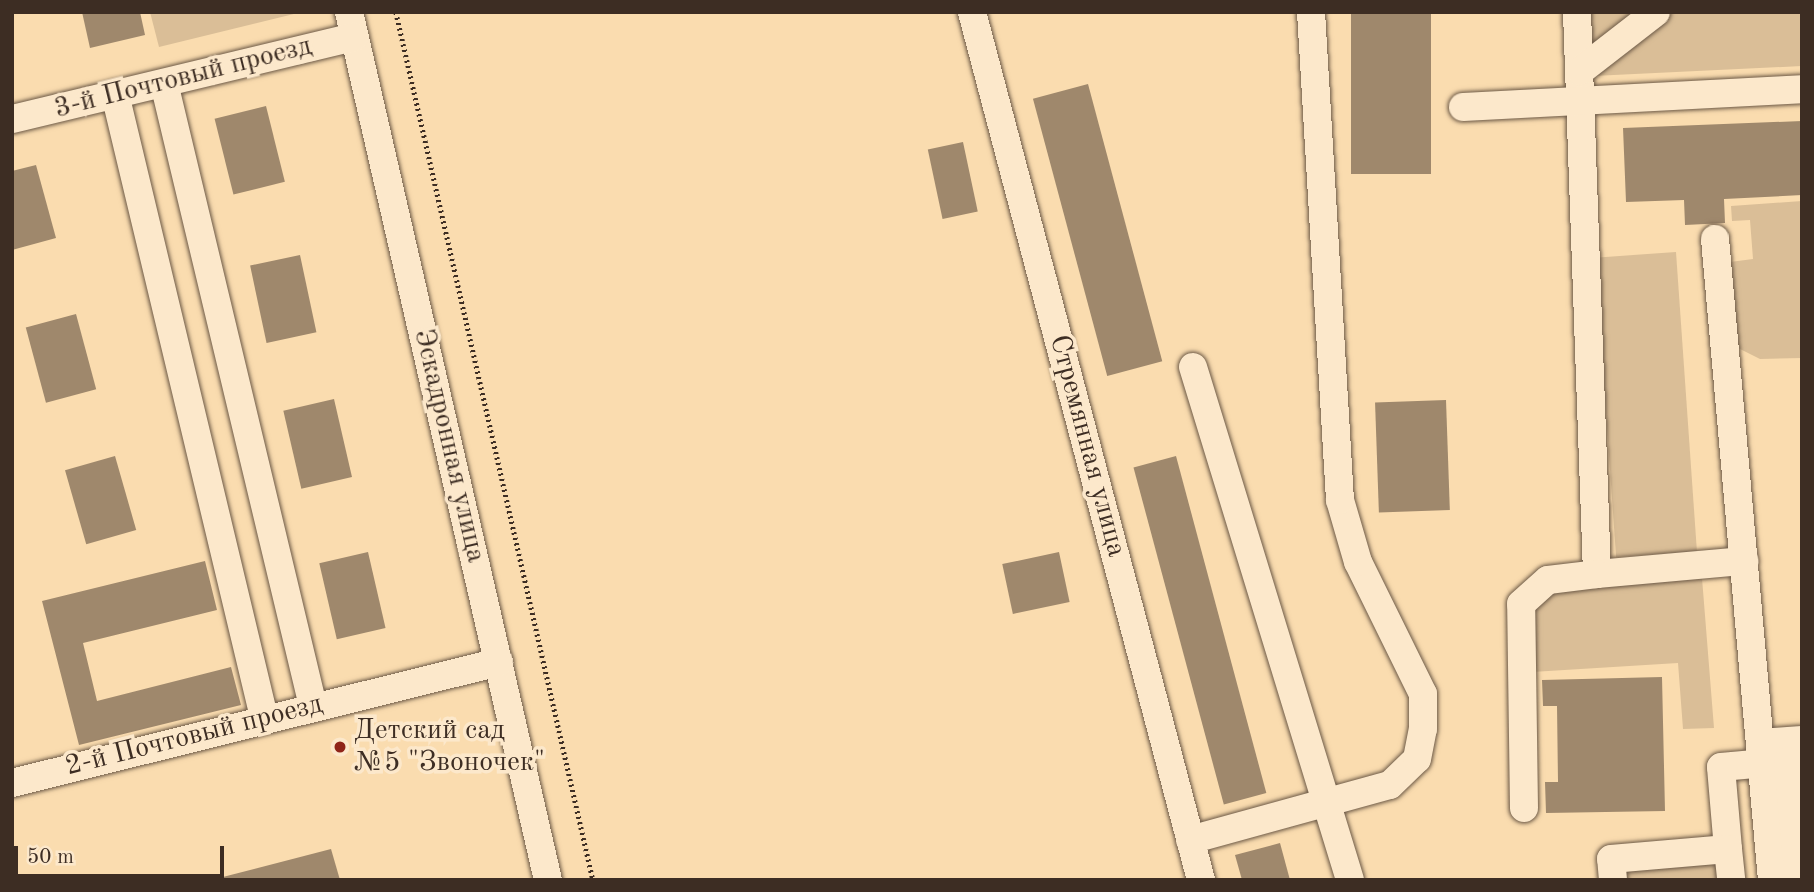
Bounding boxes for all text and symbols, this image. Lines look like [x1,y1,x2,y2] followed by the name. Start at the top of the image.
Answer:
[51,30,315,126] street label: 3-й Почтовый проезд
[406,326,492,566] street label: Эскадронная улица
[1041,331,1133,561] street label: Стремянная улица
[62,688,326,784] street label: 2-й Почтовый проезд
[354,714,545,780] place label: Детский сад №5 "Звоночек"
[332,739,348,755] marker: Детский сад №5 "Звоночек"
[18,832,228,876] scale bar
[27,847,74,868] text: 50 m

